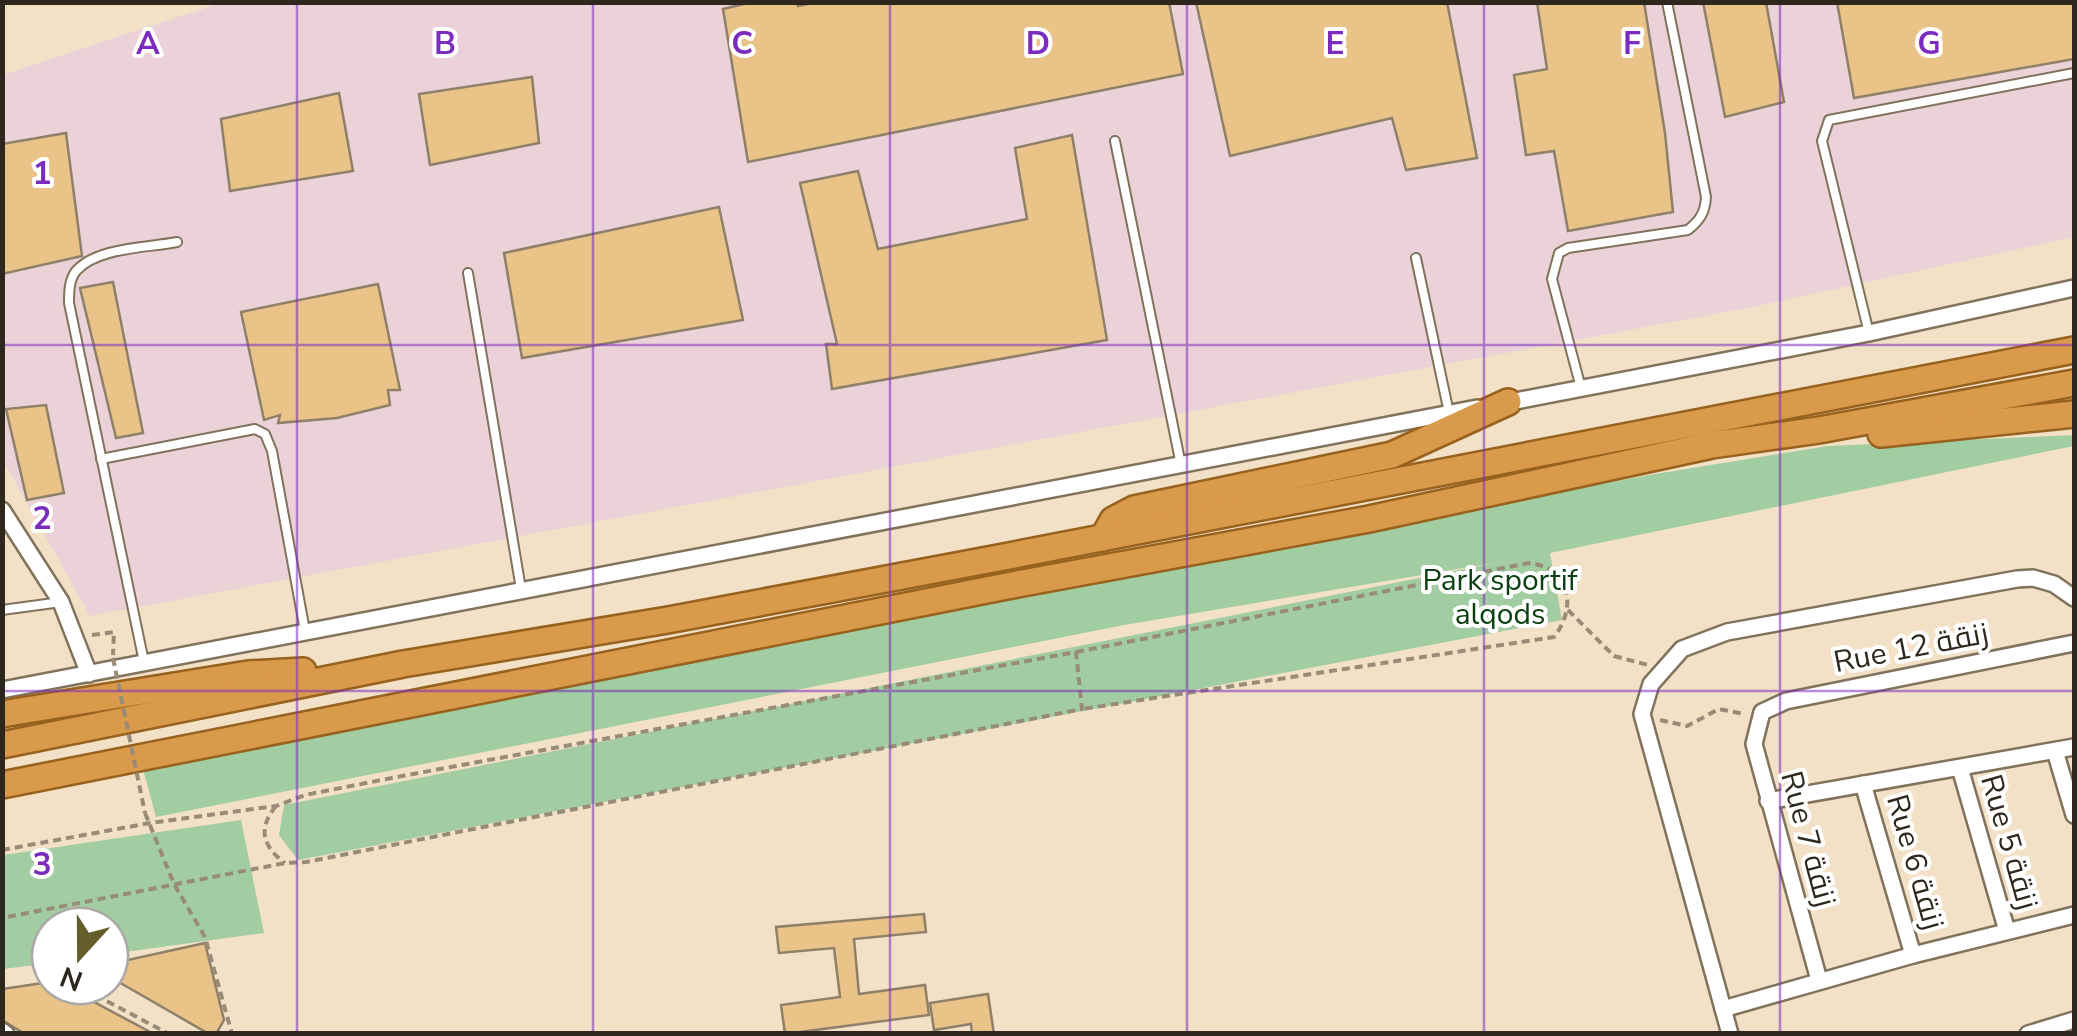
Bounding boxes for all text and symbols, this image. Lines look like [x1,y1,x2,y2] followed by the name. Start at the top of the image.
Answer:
[136,22,160,65] text: A
[434,22,456,65] text: B
[731,22,753,65] text: C
[1026,22,1050,65] text: D
[1325,22,1345,65] text: E
[1623,22,1641,65] text: F
[1917,22,1941,65] text: G
[32,152,52,195] text: 1
[32,497,52,540] text: 2
[1422,560,1579,635] park label: Park sportif alqods
[1830,613,1992,683] street label: Rue 12 زنقة
[1770,767,1846,911] street label: Rue 7 زنقة
[1970,770,2048,914] street label: Rue 5 زنقة
[1876,790,1954,934] street label: Rue 6 زنقة
[32,843,52,886] text: 3
[30,906,130,1006] north arrow
[55,957,88,1000] text: N

